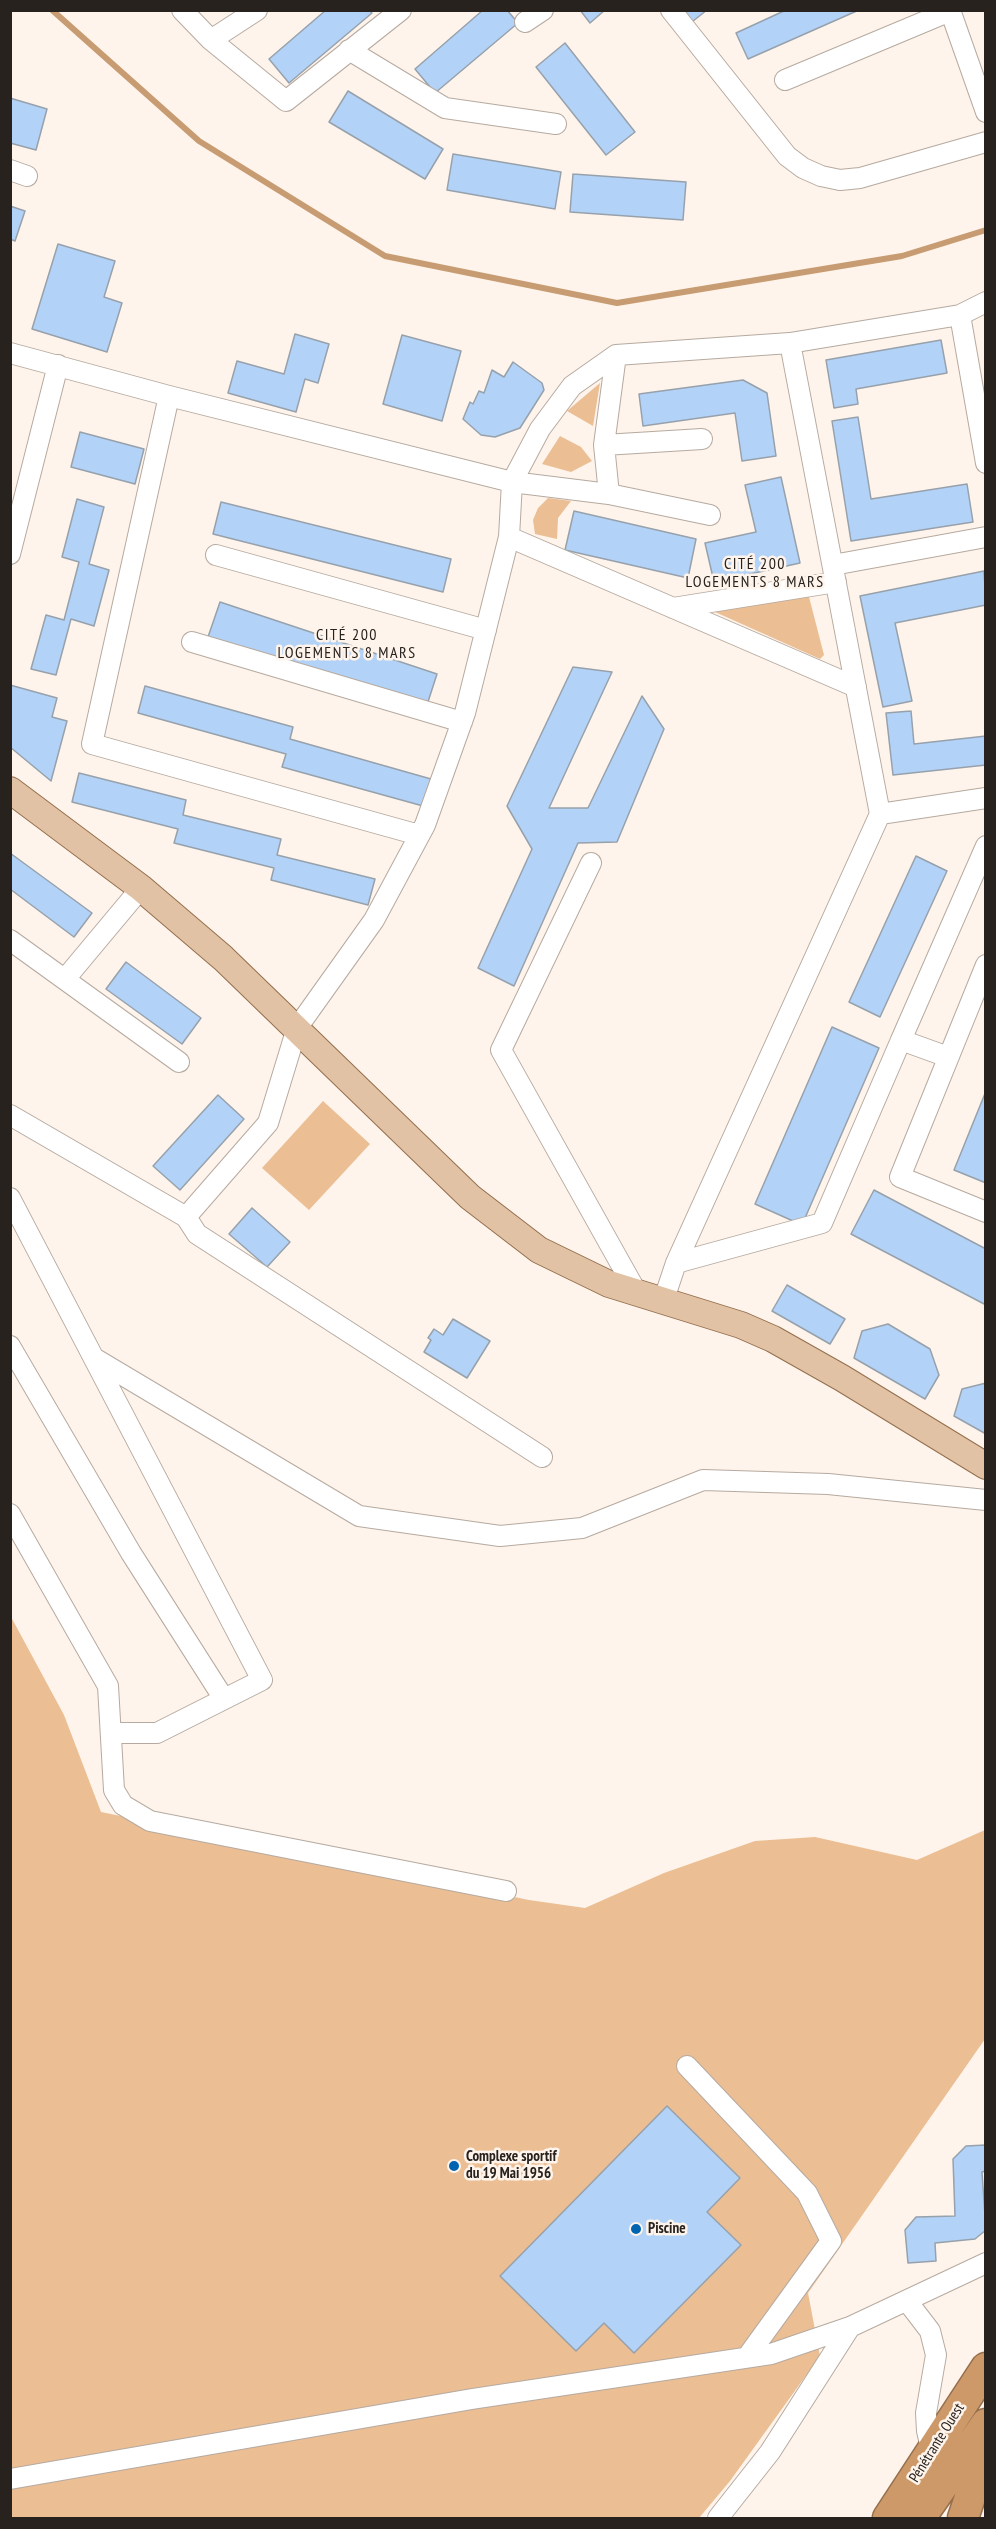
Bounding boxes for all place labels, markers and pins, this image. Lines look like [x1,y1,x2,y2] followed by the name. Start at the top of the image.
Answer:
[466,2148,556,2183] place label: Complexe sportif du 19 Mai 1956
[447,2159,461,2173] marker: Complexe sportif du 19 Mai 1956
[648,2220,686,2238] place label: Piscine
[629,2222,643,2236] marker: Piscine

